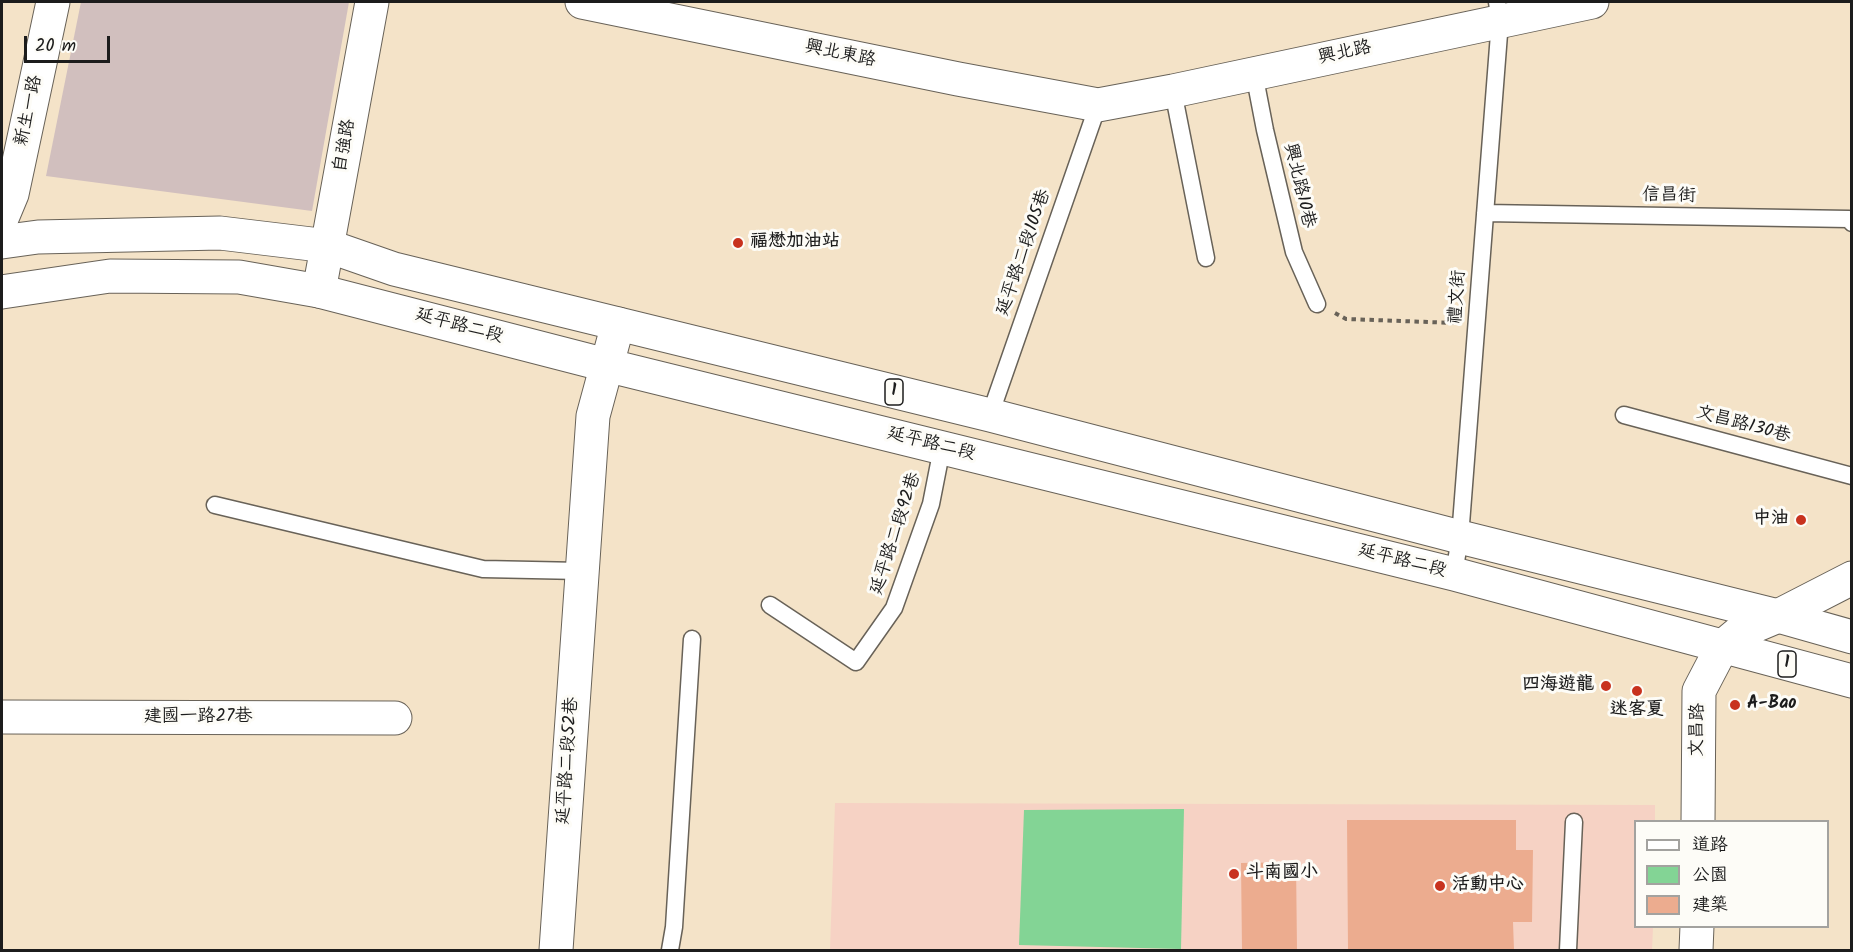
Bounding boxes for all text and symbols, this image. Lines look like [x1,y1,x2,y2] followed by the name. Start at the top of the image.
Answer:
[27,24,112,62] scale bar
[35,32,76,61] text: 20 m
[803,37,877,73] street label: 興北東路
[1316,38,1374,70] street label: 興北路
[12,74,48,148] street label: 新生一路
[331,118,361,174] street label: 自強路
[1278,141,1318,231] street label: 興北路10巷
[1642,186,1696,208] street label: 信昌街
[993,187,1057,319] street label: 延平路二段105巷
[750,232,840,254] place label: 福懋加油站
[731,236,745,250] marker: 福懋加油站
[1446,269,1472,325] street label: 禮文街
[413,305,505,349] street label: 延平路二段
[885,379,903,405] road number: 1
[1693,403,1793,449] street label: 文昌路130巷
[885,424,977,466] street label: 延平路二段
[867,470,927,598] street label: 延平路二段92巷
[1753,509,1789,531] place label: 中油
[1794,513,1808,527] marker: 中油
[1356,541,1448,583] street label: 延平路二段
[1778,651,1796,677] road number: 1
[1522,675,1594,697] place label: 四海遊龍
[1599,679,1613,693] marker: 四海遊龍
[1630,684,1644,698] marker: 迷客夏
[1747,694,1797,716] place label: A-Bao
[554,696,584,826] street label: 延平路二段52巷
[1728,698,1742,712] marker: A-Bao
[1610,700,1664,722] place label: 迷客夏
[1688,703,1710,757] street label: 文昌路
[144,707,252,729] street label: 建國一路27巷
[1634,820,1829,928] legend
[1692,831,1728,860] text: 道路
[1692,861,1728,890] text: 公園
[1246,863,1318,885] place label: 斗南國小
[1227,867,1241,881] marker: 斗南國小
[1452,875,1524,897] place label: 活動中心
[1433,879,1447,893] marker: 活動中心
[1692,891,1728,920] text: 建築

